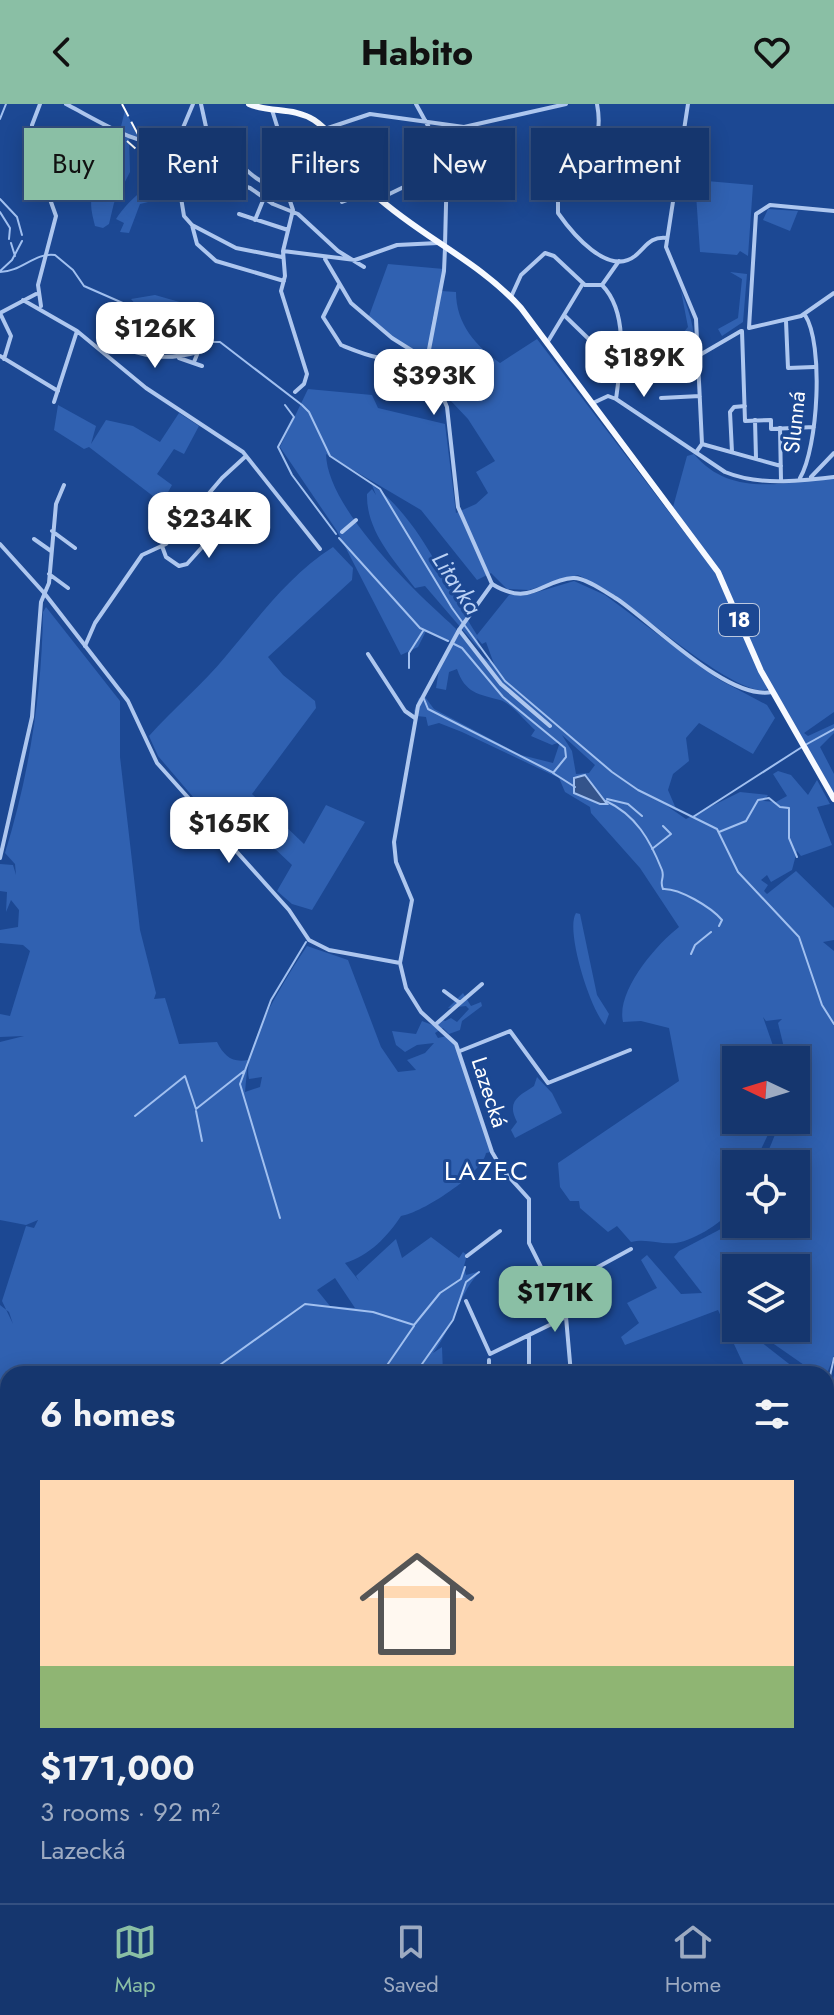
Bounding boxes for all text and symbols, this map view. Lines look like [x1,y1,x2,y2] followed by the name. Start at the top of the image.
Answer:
[361,26,473,78] text: Habito
[40,30,84,74] icon: back
[750,30,794,74] icon: heart
[24,128,123,200] chip: Buy
[139,128,246,200] chip: Rent
[262,128,388,200] chip: Filters
[404,128,515,200] chip: New
[531,128,709,200] chip: Apartment
[99,302,211,370] pin: $126K
[114,309,196,347] text: $126K
[588,331,700,399] pin: $189K
[603,338,685,376] text: $189K
[378,349,490,417] pin: $393K
[392,356,476,394] text: $393K
[775,389,813,455] street label: Slunná
[153,492,265,560] pin: $234K
[166,499,252,537] text: $234K
[424,545,490,621] water label: Litavka
[719,604,759,636] road number: 18
[173,797,285,865] pin: $165K
[188,804,270,842] text: $165K
[722,1046,810,1134] north arrow
[722,1046,810,1342] map controls
[464,1053,516,1131] street label: Lazecká
[722,1150,810,1238] button: locate
[444,1152,530,1190] district label: LAZEC
[722,1254,810,1342] button: layers
[499,1266,611,1334] pin: $171K
[517,1273,593,1311] text: $171K
[40,1390,175,1439] text: 6 homes
[750,1392,794,1436] icon: filters
[345,1532,489,1676] icon: home
[40,1744,195,1793] text: $171,000
[40,1793,220,1831] text: 3 rooms · 92 m²
[40,1831,126,1869] text: Lazecká
[113,1920,157,2000] tab: Map
[383,1920,439,2000] tab: Saved
[665,1920,721,2000] tab: Home

